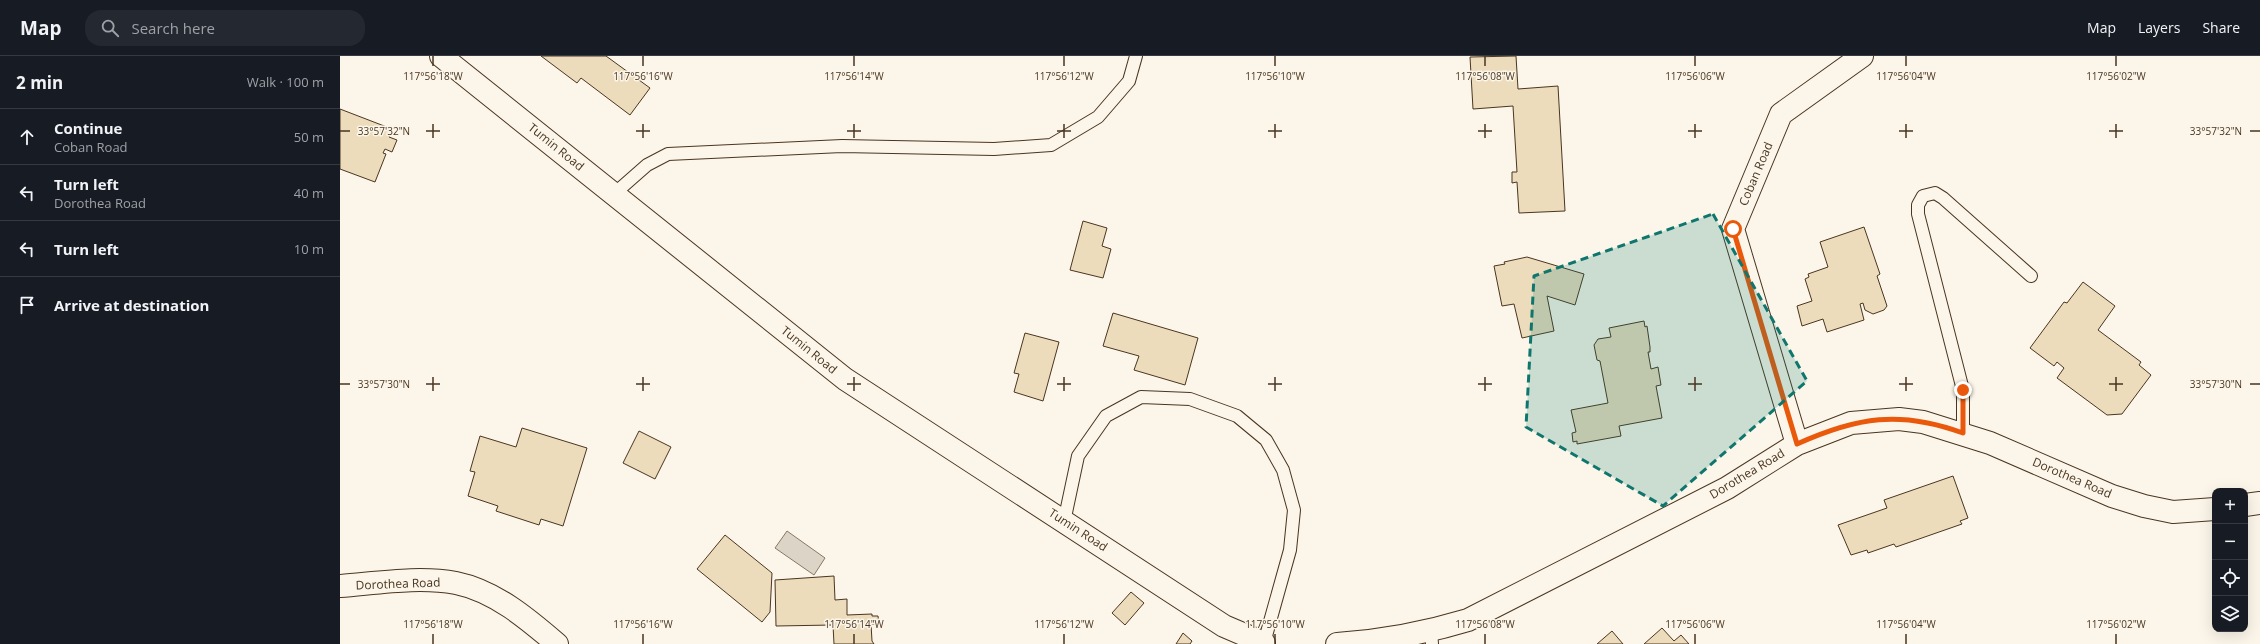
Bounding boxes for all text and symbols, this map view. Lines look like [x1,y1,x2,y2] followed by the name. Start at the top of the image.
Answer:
[85,10,365,46] search box
[20,15,61,41] text: Map
[99,17,121,39] icon: search
[131,18,215,38] text: Search here
[2087,18,2116,37] text: Map
[2138,18,2180,37] text: Layers
[2202,18,2240,37] text: Share
[403,69,464,83] text: 117°56'18"W
[613,69,674,83] text: 117°56'16"W
[824,69,885,83] text: 117°56'14"W
[1034,69,1095,83] text: 117°56'12"W
[1245,69,1306,83] text: 117°56'10"W
[1455,69,1516,83] text: 117°56'08"W
[1665,69,1726,83] text: 117°56'06"W
[1876,69,1937,83] text: 117°56'04"W
[2086,69,2147,83] text: 117°56'02"W
[16,71,63,94] text: 2 min
[247,73,324,91] text: Walk · 100 m
[54,118,122,138] text: Continue
[525,119,588,174] street label: Tumin Road
[358,124,410,138] text: 33°57'32"N
[2190,124,2242,138] text: 33°57'32"N
[16,126,38,148] icon: ahead
[294,128,324,146] text: 50 m
[54,138,128,156] text: Coban Road
[1734,139,1777,208] street label: Coban Road
[54,174,119,194] text: Turn left
[16,182,38,204] icon: left
[294,184,324,202] text: 40 m
[54,194,146,212] text: Dorothea Road
[1724,220,1742,238] route start
[16,238,38,260] icon: left
[54,239,119,259] text: Turn left
[294,240,324,258] text: 10 m
[16,294,38,316] icon: arrive
[54,295,209,315] text: Arrive at destination
[778,322,841,377] street label: Tumin Road
[358,377,410,391] text: 33°57'30"N
[2190,377,2242,391] text: 33°57'30"N
[1954,381,1972,399] route end
[1706,444,1787,503] street label: Dorothea Road
[2030,453,2115,502] street label: Dorothea Road
[2212,488,2248,632] map controls
[2212,488,2248,524] button: +
[1045,504,1111,555] street label: Tumin Road
[2212,524,2248,560] button: −
[2212,560,2248,596] button: locate
[355,574,441,593] street label: Dorothea Road
[2212,596,2248,632] button: layers
[403,617,464,631] text: 117°56'18"W
[613,617,674,631] text: 117°56'16"W
[824,617,885,631] text: 117°56'14"W
[1034,617,1095,631] text: 117°56'12"W
[1245,617,1306,631] text: 117°56'10"W
[1455,617,1516,631] text: 117°56'08"W
[1665,617,1726,631] text: 117°56'06"W
[1876,617,1937,631] text: 117°56'04"W
[2086,617,2147,631] text: 117°56'02"W

